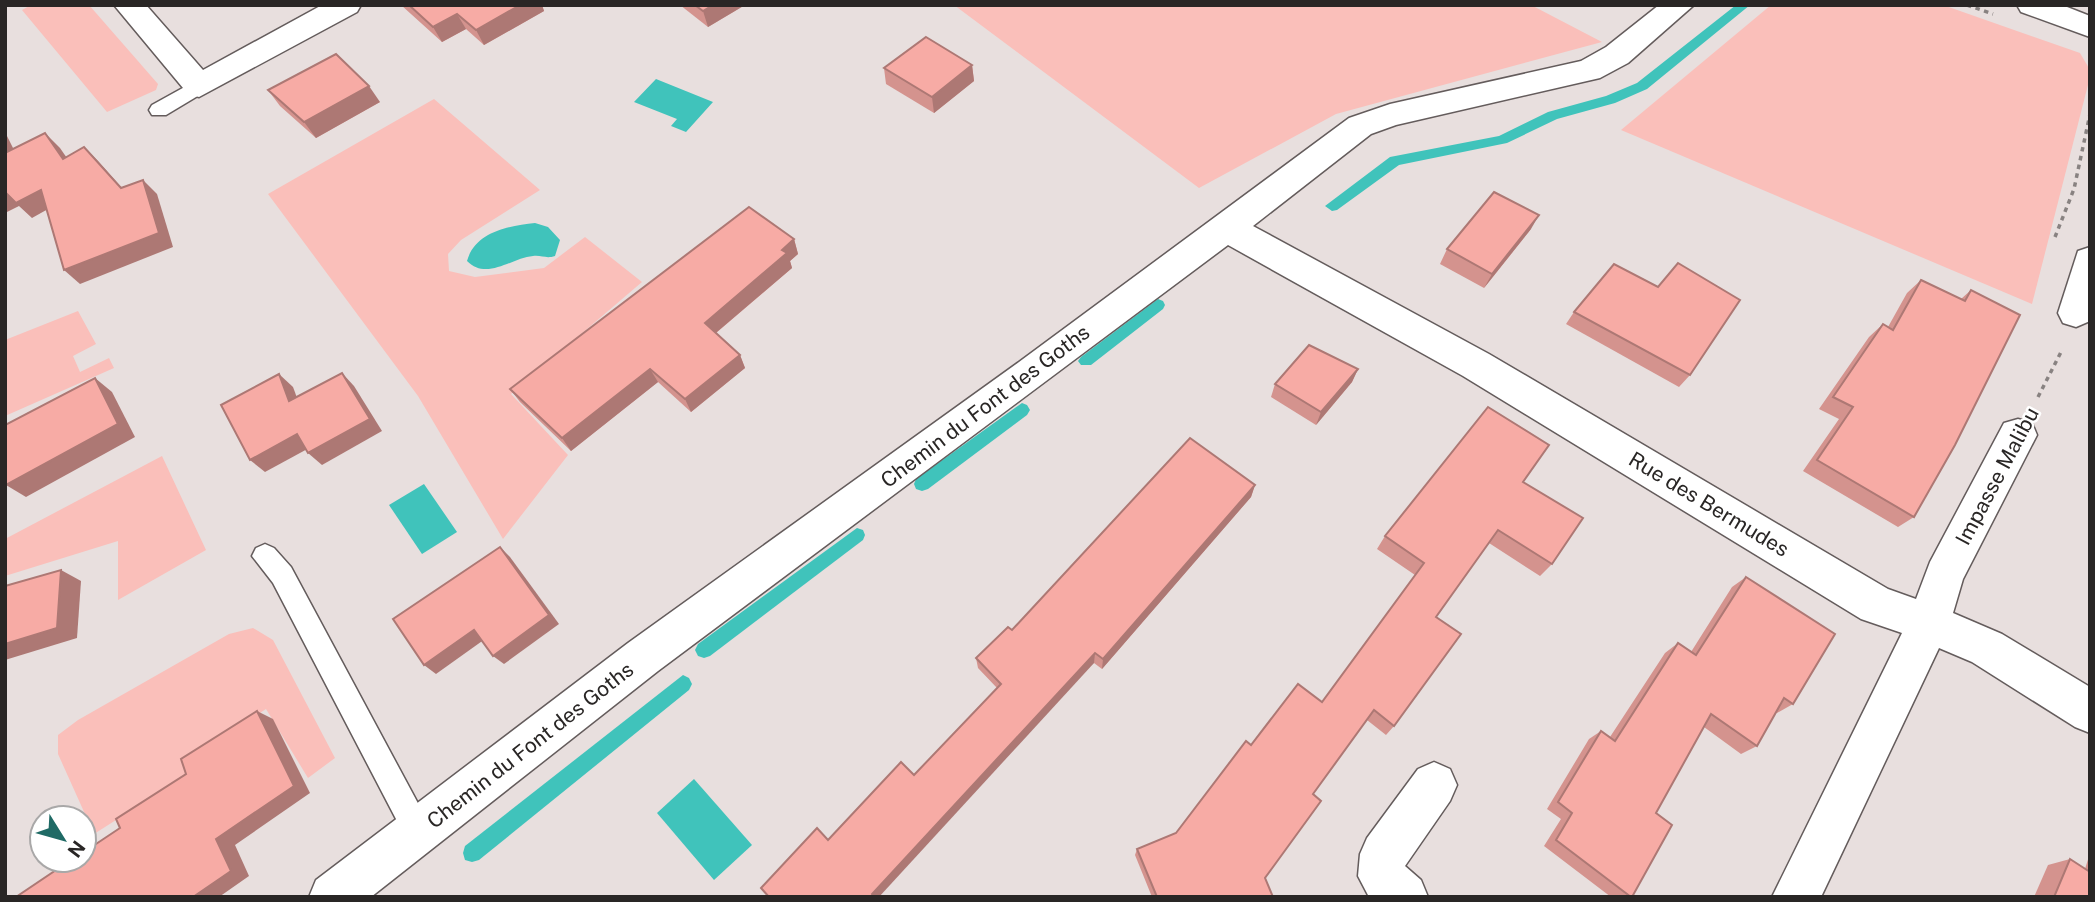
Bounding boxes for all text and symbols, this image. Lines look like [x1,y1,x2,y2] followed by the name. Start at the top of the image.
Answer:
[876,319,1094,493] street label: Chemin du Font des Goths
[1950,403,2044,549] street label: Impasse Malibu
[1624,446,1794,562] street label: Rue des Bermudes
[422,657,638,833] street label: Chemin du Font des Goths
[28,804,98,874] north arrow
[63,837,90,862] text: N

